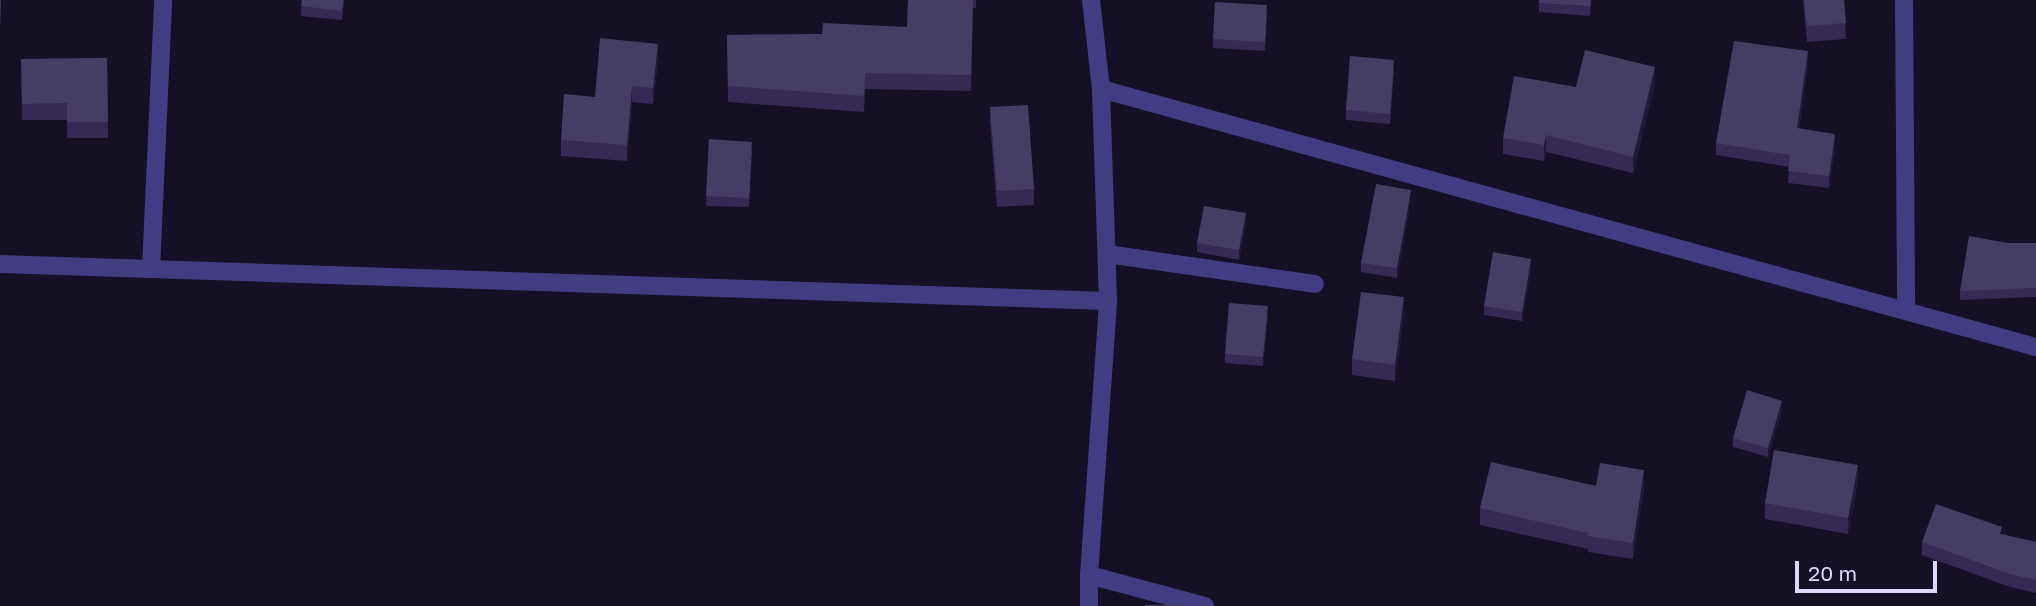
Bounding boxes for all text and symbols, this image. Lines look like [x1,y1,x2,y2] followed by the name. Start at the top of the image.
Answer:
[1798,546,1940,590] scale bar
[1808,560,1857,586] text: 20 m

